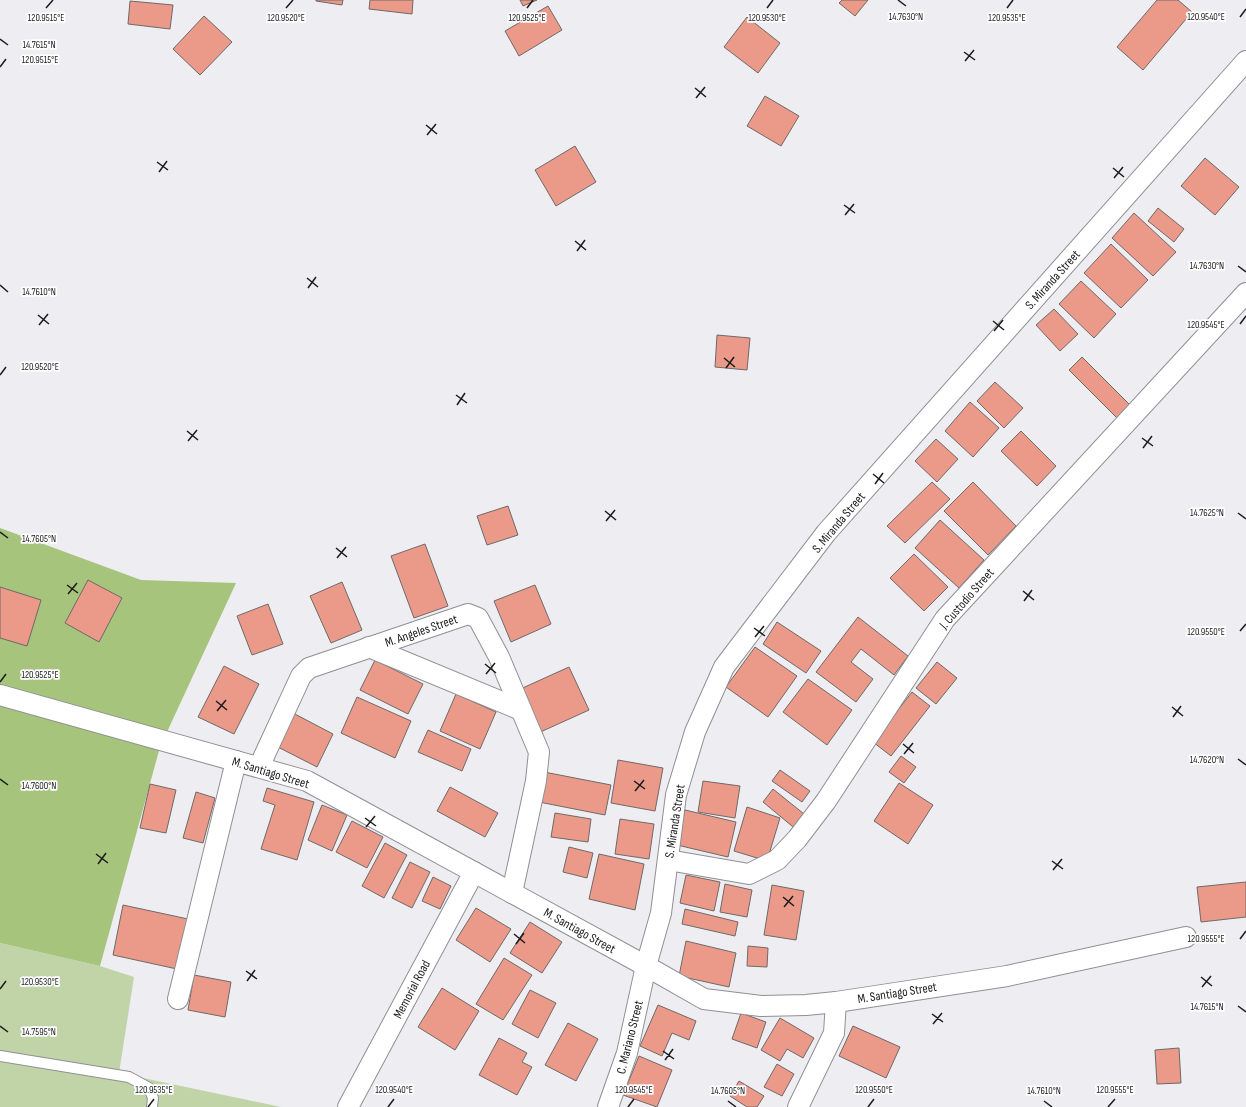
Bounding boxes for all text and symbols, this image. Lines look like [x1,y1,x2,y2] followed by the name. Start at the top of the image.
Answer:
[889,11,923,23] text: 14.7630°N
[1187,11,1225,23] text: 120.9540°E
[28,12,64,24] text: 120.9515°E
[267,12,305,24] text: 120.9520°E
[508,12,546,24] text: 120.9525°E
[748,12,786,24] text: 120.9530°E
[988,12,1026,24] text: 120.9535°E
[22,39,56,51] text: 14.7615°N
[22,54,58,66] text: 120.9515°E
[1022,247,1084,313] street label: S. Miranda Street
[1190,260,1224,272] text: 14.7630°N
[22,286,56,298] text: 14.7610°N
[1187,319,1225,331] text: 120.9545°E
[21,361,59,373] text: 120.9520°E
[809,489,869,556] street label: S. Miranda Street
[1190,507,1224,519] text: 14.7625°N
[22,533,56,545] text: 14.7605°N
[935,565,998,633] street label: J. Custodio Street
[383,611,460,651] street label: M. Angeles Street
[1187,626,1225,638] text: 120.9550°E
[21,669,59,681] text: 120.9525°E
[230,754,311,792] street label: M. Santiago Street
[1190,754,1224,766] text: 14.7620°N
[22,780,56,792] text: 14.7600°N
[661,783,689,859] street label: S. Miranda Street
[541,905,618,957] street label: M. Santiago Street
[1187,933,1225,945] text: 120.9555°E
[390,957,434,1021] street label: Memorial Road
[21,976,59,988] text: 120.9530°E
[856,979,938,1007] street label: M. Santiago Street
[613,999,647,1076] street label: C. Mariano Street
[1190,1001,1224,1013] text: 14.7615°N
[22,1026,56,1038] text: 14.7595°N
[135,1084,173,1096] text: 120.9535°E
[375,1084,413,1096] text: 120.9540°E
[615,1084,653,1096] text: 120.9545°E
[855,1084,893,1096] text: 120.9550°E
[1096,1084,1134,1096] text: 120.9555°E
[711,1085,745,1097] text: 14.7605°N
[1027,1085,1061,1097] text: 14.7610°N

